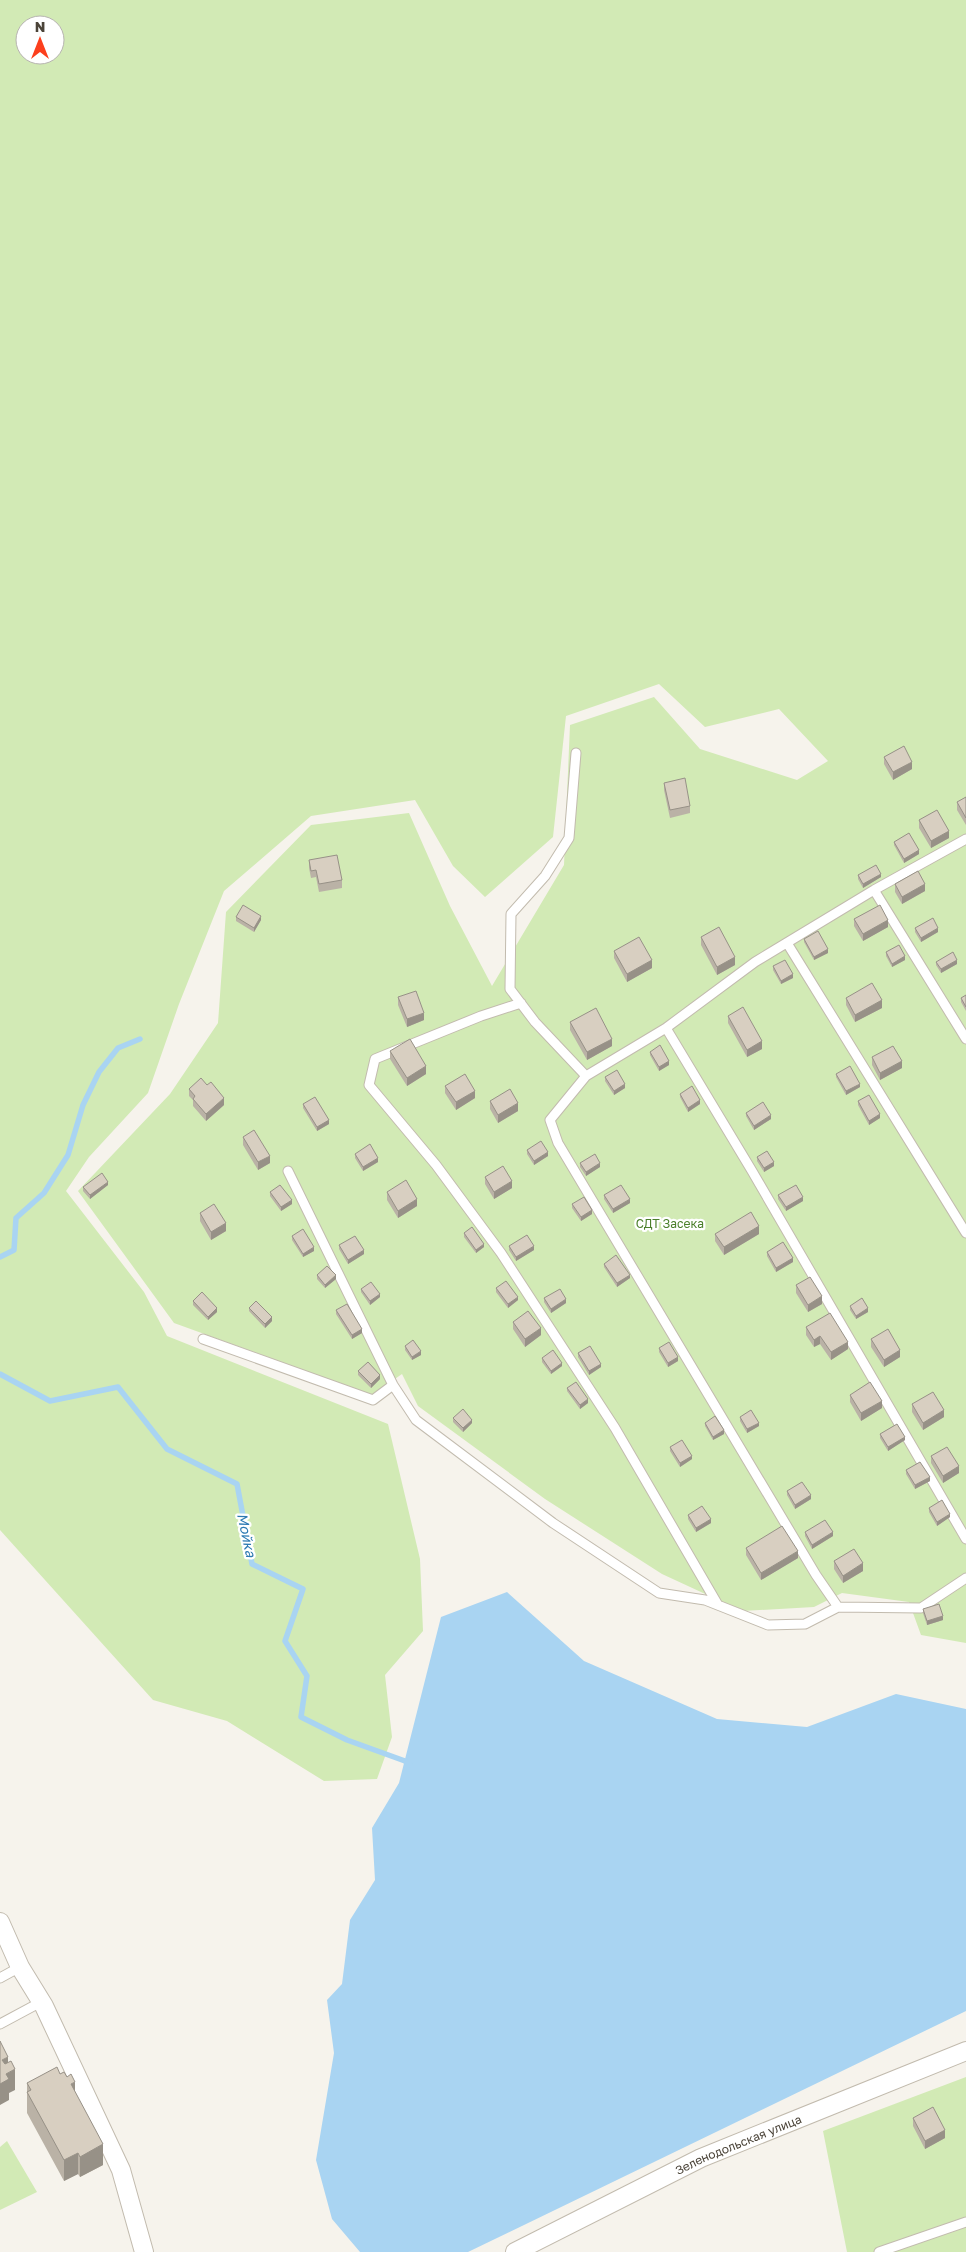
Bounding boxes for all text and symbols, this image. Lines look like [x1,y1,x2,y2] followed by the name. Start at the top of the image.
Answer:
[15,15,65,65] north arrow
[35,18,45,35] text: N
[636,1216,704,1231] park label: СДТ Засека
[234,1511,260,1560] water label: Мойка
[672,2111,804,2177] street label: Зеленодольская улица

